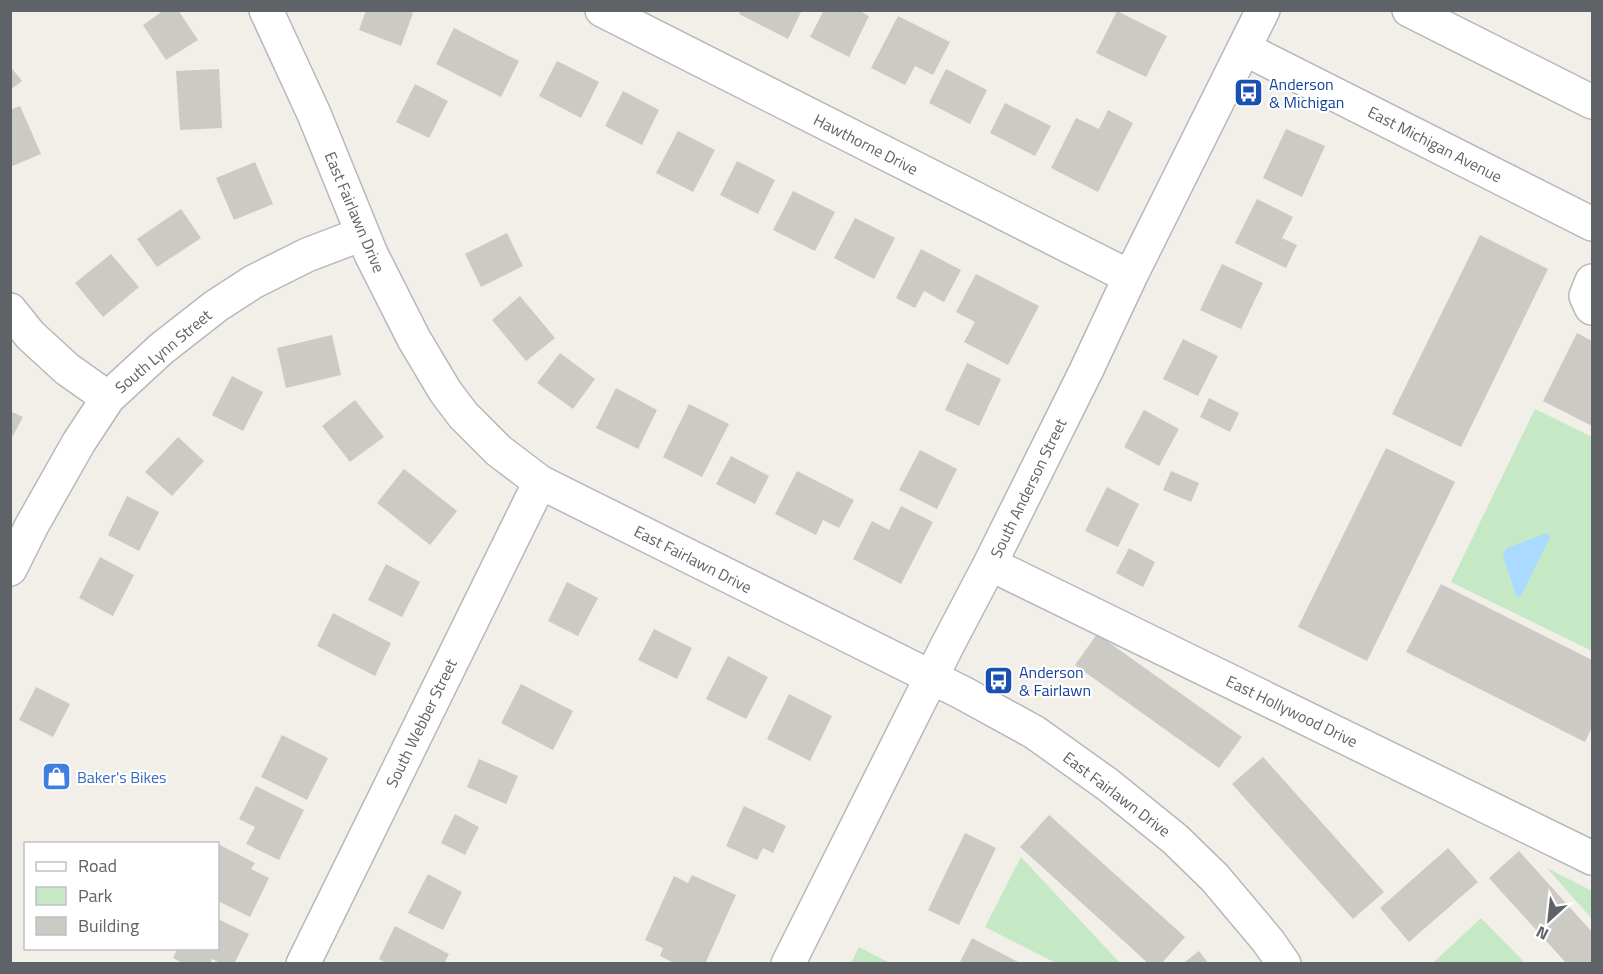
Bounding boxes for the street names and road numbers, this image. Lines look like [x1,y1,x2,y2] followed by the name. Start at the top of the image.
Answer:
[1364,100,1506,188] street label: East Michigan Avenue
[810,107,922,181] street label: Hawthorne Drive
[319,148,391,276] street label: East Fairlawn Drive
[109,303,217,399] street label: South Lynn Street
[984,414,1072,562] street label: South Anderson Street
[630,519,756,599] street label: East Fairlawn Drive
[379,654,463,791] street label: South Webber Street
[1222,669,1362,753] street label: East Hollywood Drive
[1058,745,1176,843] street label: East Fairlawn Drive

